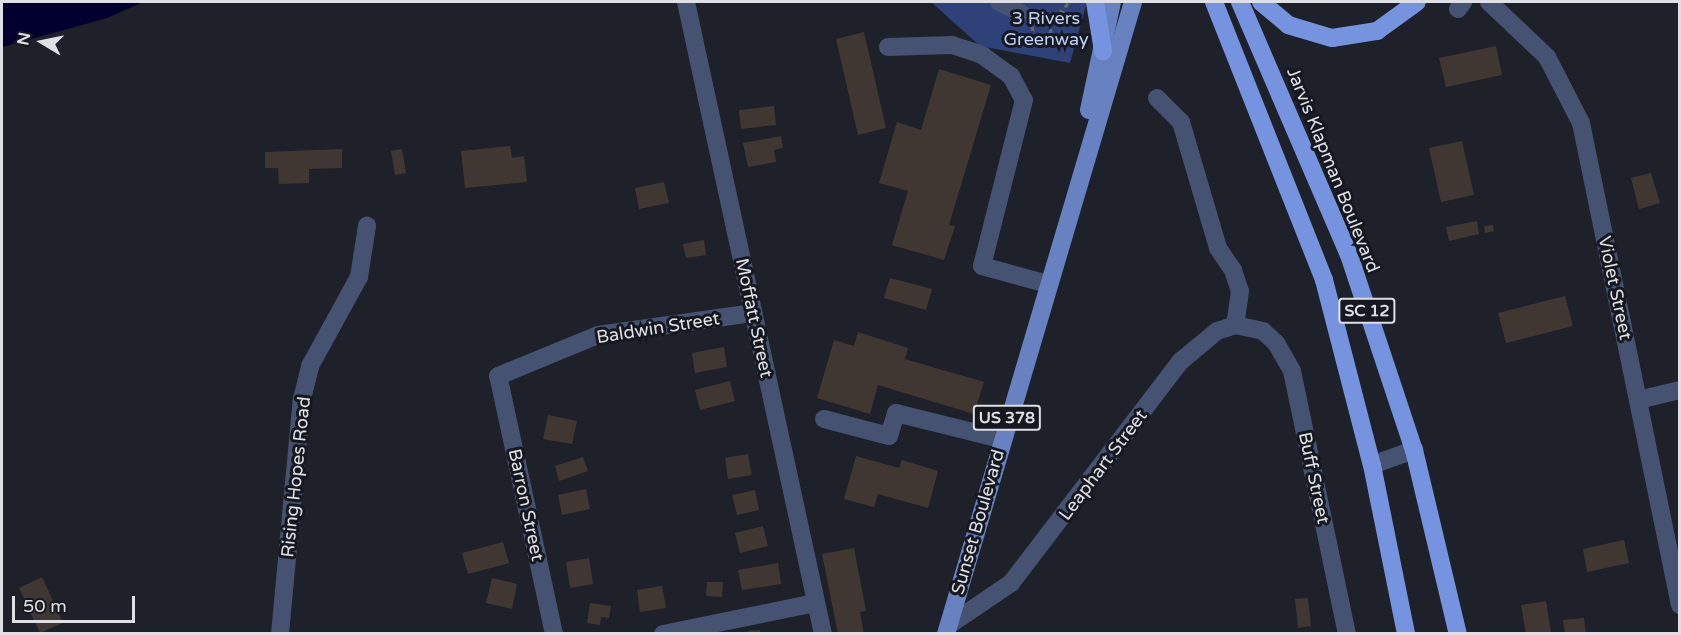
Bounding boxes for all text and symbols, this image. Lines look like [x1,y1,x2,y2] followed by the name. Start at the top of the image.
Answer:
[1003,8,1089,50] park label: 3 Rivers Greenway
[12,12,72,72] north arrow
[13,31,35,47] text: N
[1282,64,1384,276] street label: Jarvis Klapman Boulevard
[1593,234,1637,342] street label: Violet Street
[731,256,777,380] street label: Moffatt Street
[1337,298,1397,324] road number: SC 12
[595,308,721,348] street label: Baldwin Street
[277,395,315,559] street label: Rising Hopes Road
[972,405,1042,431] road number: US 378
[1054,405,1152,525] street label: Leaphart Street
[1294,430,1334,526] street label: Buff Street
[504,447,548,563] street label: Barron Street
[947,447,1009,597] street label: Sunset Boulevard
[15,584,138,622] scale bar
[23,595,67,617] text: 50 m

